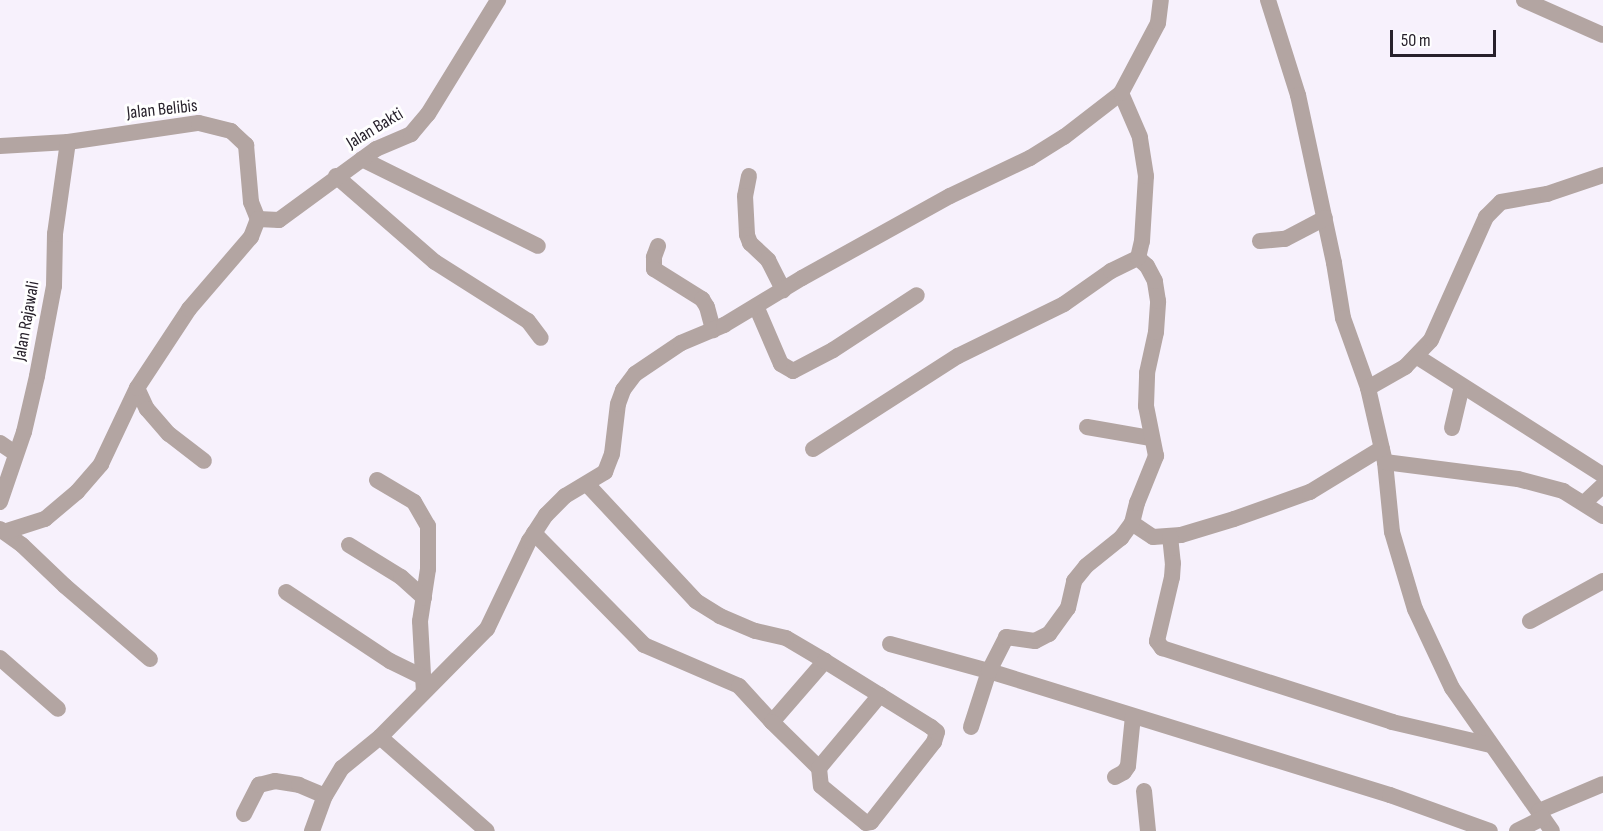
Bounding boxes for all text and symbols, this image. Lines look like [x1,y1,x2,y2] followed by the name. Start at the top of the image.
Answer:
[1393,18,1500,56] scale bar
[1401,30,1431,51] text: 50 m
[126,96,198,124] street label: Jalan Belibis
[343,104,407,154] street label: Jalan Bakti
[9,280,45,362] street label: Jalan Rajawali

